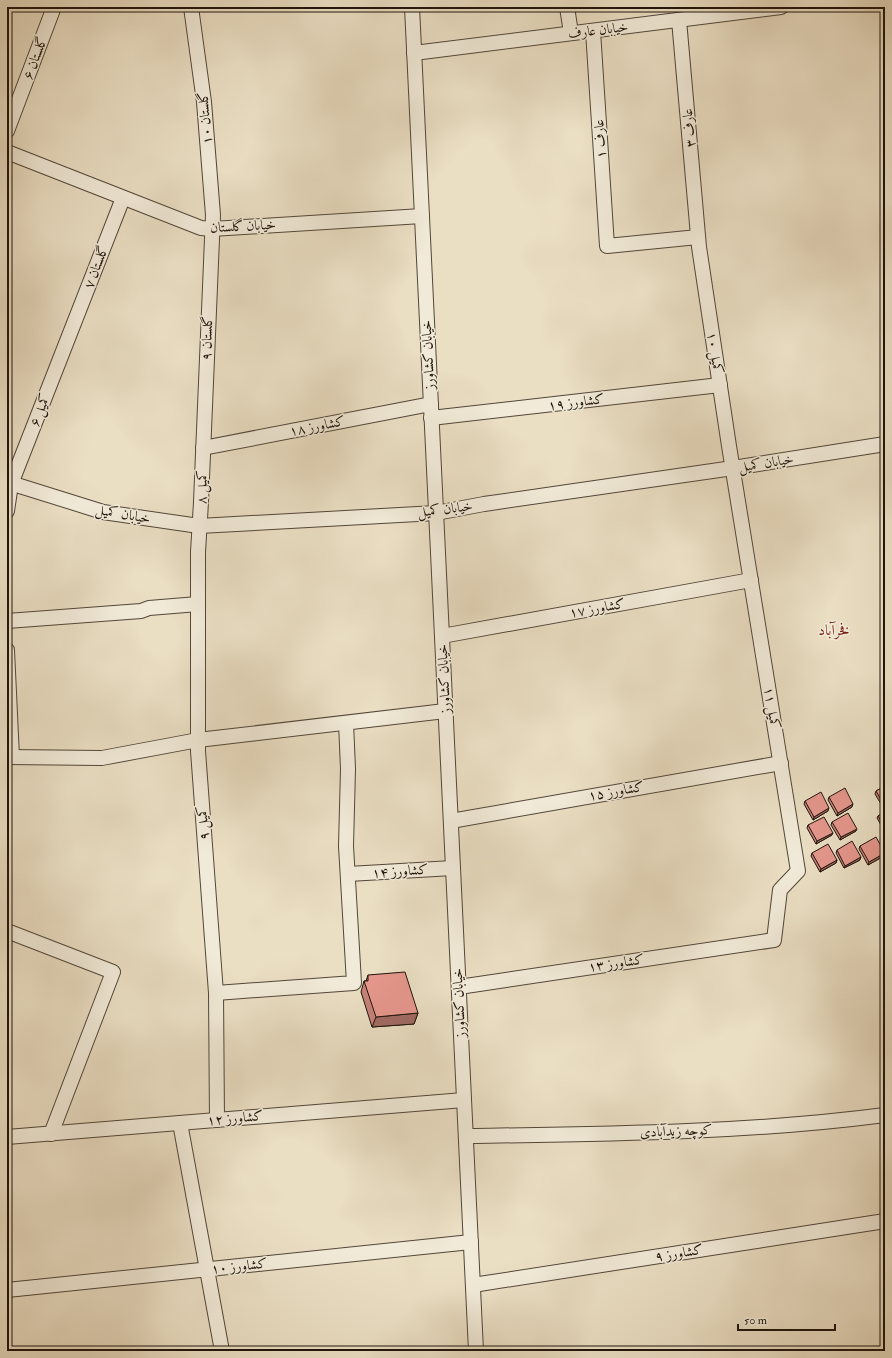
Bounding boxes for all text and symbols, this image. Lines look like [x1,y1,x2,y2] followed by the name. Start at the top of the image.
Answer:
[567,18,629,42] street label: خیابان عارف
[19,34,51,82] street label: گلستان ۶
[194,91,216,145] street label: گلستان ۱۰
[679,108,699,148] street label: عارف ۳
[590,119,610,159] street label: عارف ۱
[210,216,276,236] street label: خیابان گلستان
[80,243,112,291] street label: گلستان ۷
[198,315,216,361] street label: گلستان ۹
[418,320,438,392] street label: خیابان کشاورز
[701,331,727,376] street label: کمیل ۱۰
[547,390,605,414] street label: کشاورز ۱۹
[26,391,56,430] street label: کمیل ۶
[288,412,346,440] street label: کشاورز ۱۸
[737,450,795,478] street label: خیابان کمیل
[193,470,213,504] street label: کمیل ۸
[416,497,474,523] street label: خیابان کمیل
[94,501,152,529] street label: خیابان کمیل
[568,595,626,621] street label: کشاورز ۱۷
[818,621,850,640] district label: فخرآباد
[434,644,454,716] street label: خیابان کشاورز
[758,686,784,731] street label: کمیل ۱۱
[587,778,645,804] street label: کشاورز ۱۵
[193,805,215,841] street label: کمیل ۹
[371,861,429,881] street label: کشاورز ۱۴
[587,951,645,975] street label: کشاورز ۱۳
[449,968,469,1040] street label: خیابان کشاورز
[206,1107,264,1129] street label: کشاورز ۱۲
[639,1121,713,1142] street label: کوچه زیدآبادی
[654,1241,704,1265] street label: کشاورز ۹
[210,1255,268,1277] street label: کشاورز ۱۰
[738,1306,835,1332] scale bar
[744,1313,768,1328] text: 50 m

